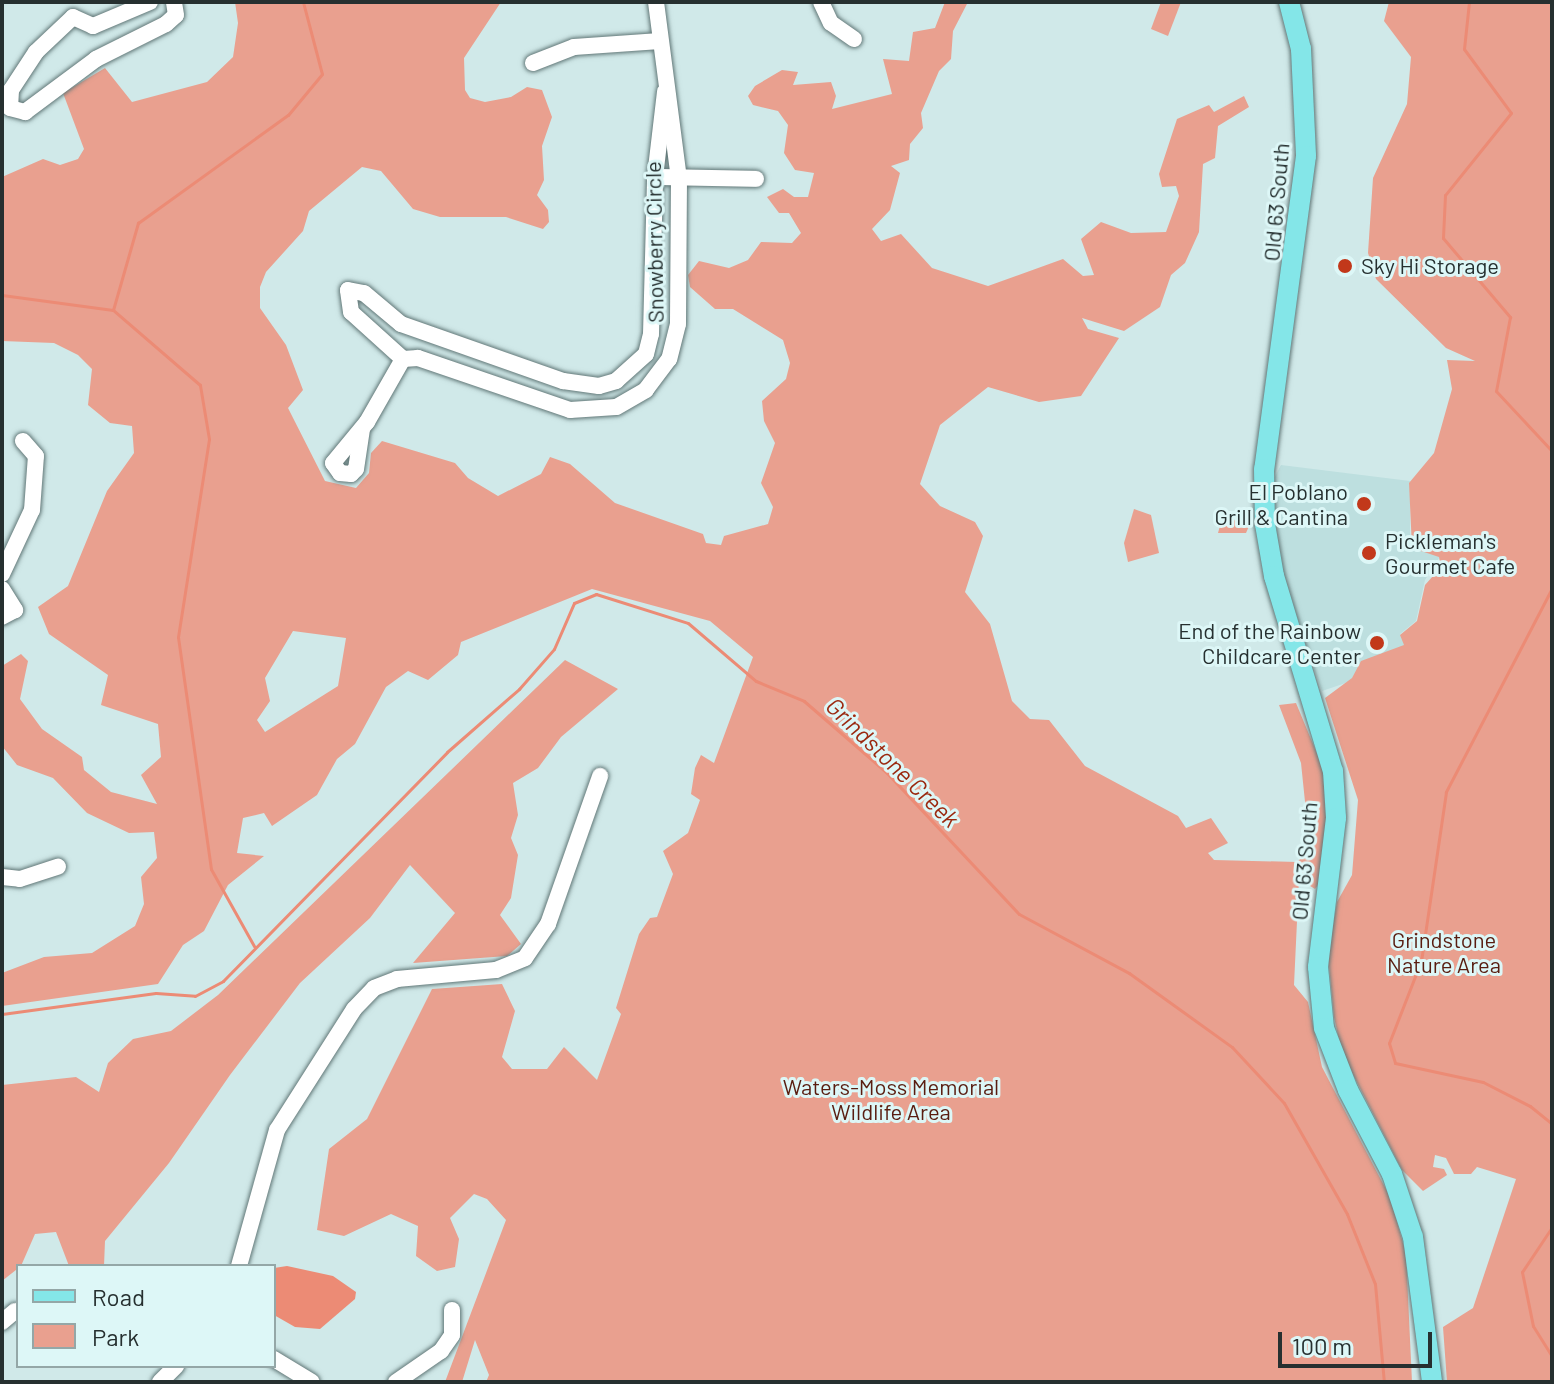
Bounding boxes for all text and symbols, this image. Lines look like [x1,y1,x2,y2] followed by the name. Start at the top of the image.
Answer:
[1258,142,1294,262] street label: Old 63 South
[639,161,669,323] street label: Snowberry Circle
[1361,253,1499,279] place label: Sky Hi Storage
[1336,257,1354,275] marker: Sky Hi Storage
[1214,478,1348,530] place label: El Poblano Grill & Cantina
[1355,495,1373,513] marker: El Poblano Grill & Cantina
[1385,527,1515,578] place label: Pickleman's Gourmet Cafe
[1360,544,1378,562] marker: Pickleman's Gourmet Cafe
[1178,617,1361,668] place label: End of the Rainbow Childcare Center
[1368,634,1386,652] marker: End of the Rainbow Childcare Center
[820,691,966,833] water label: Grindstone Creek
[1286,801,1322,921] street label: Old 63 South
[1387,926,1501,978] park label: Grindstone Nature Area
[783,1073,999,1124] park label: Waters-Moss Memorial Wildlife Area
[16,1264,276,1368] legend
[92,1282,145,1311] text: Road
[1282,1316,1436,1366] scale bar
[92,1322,139,1351] text: Park
[1292,1331,1352,1360] text: 100 m

